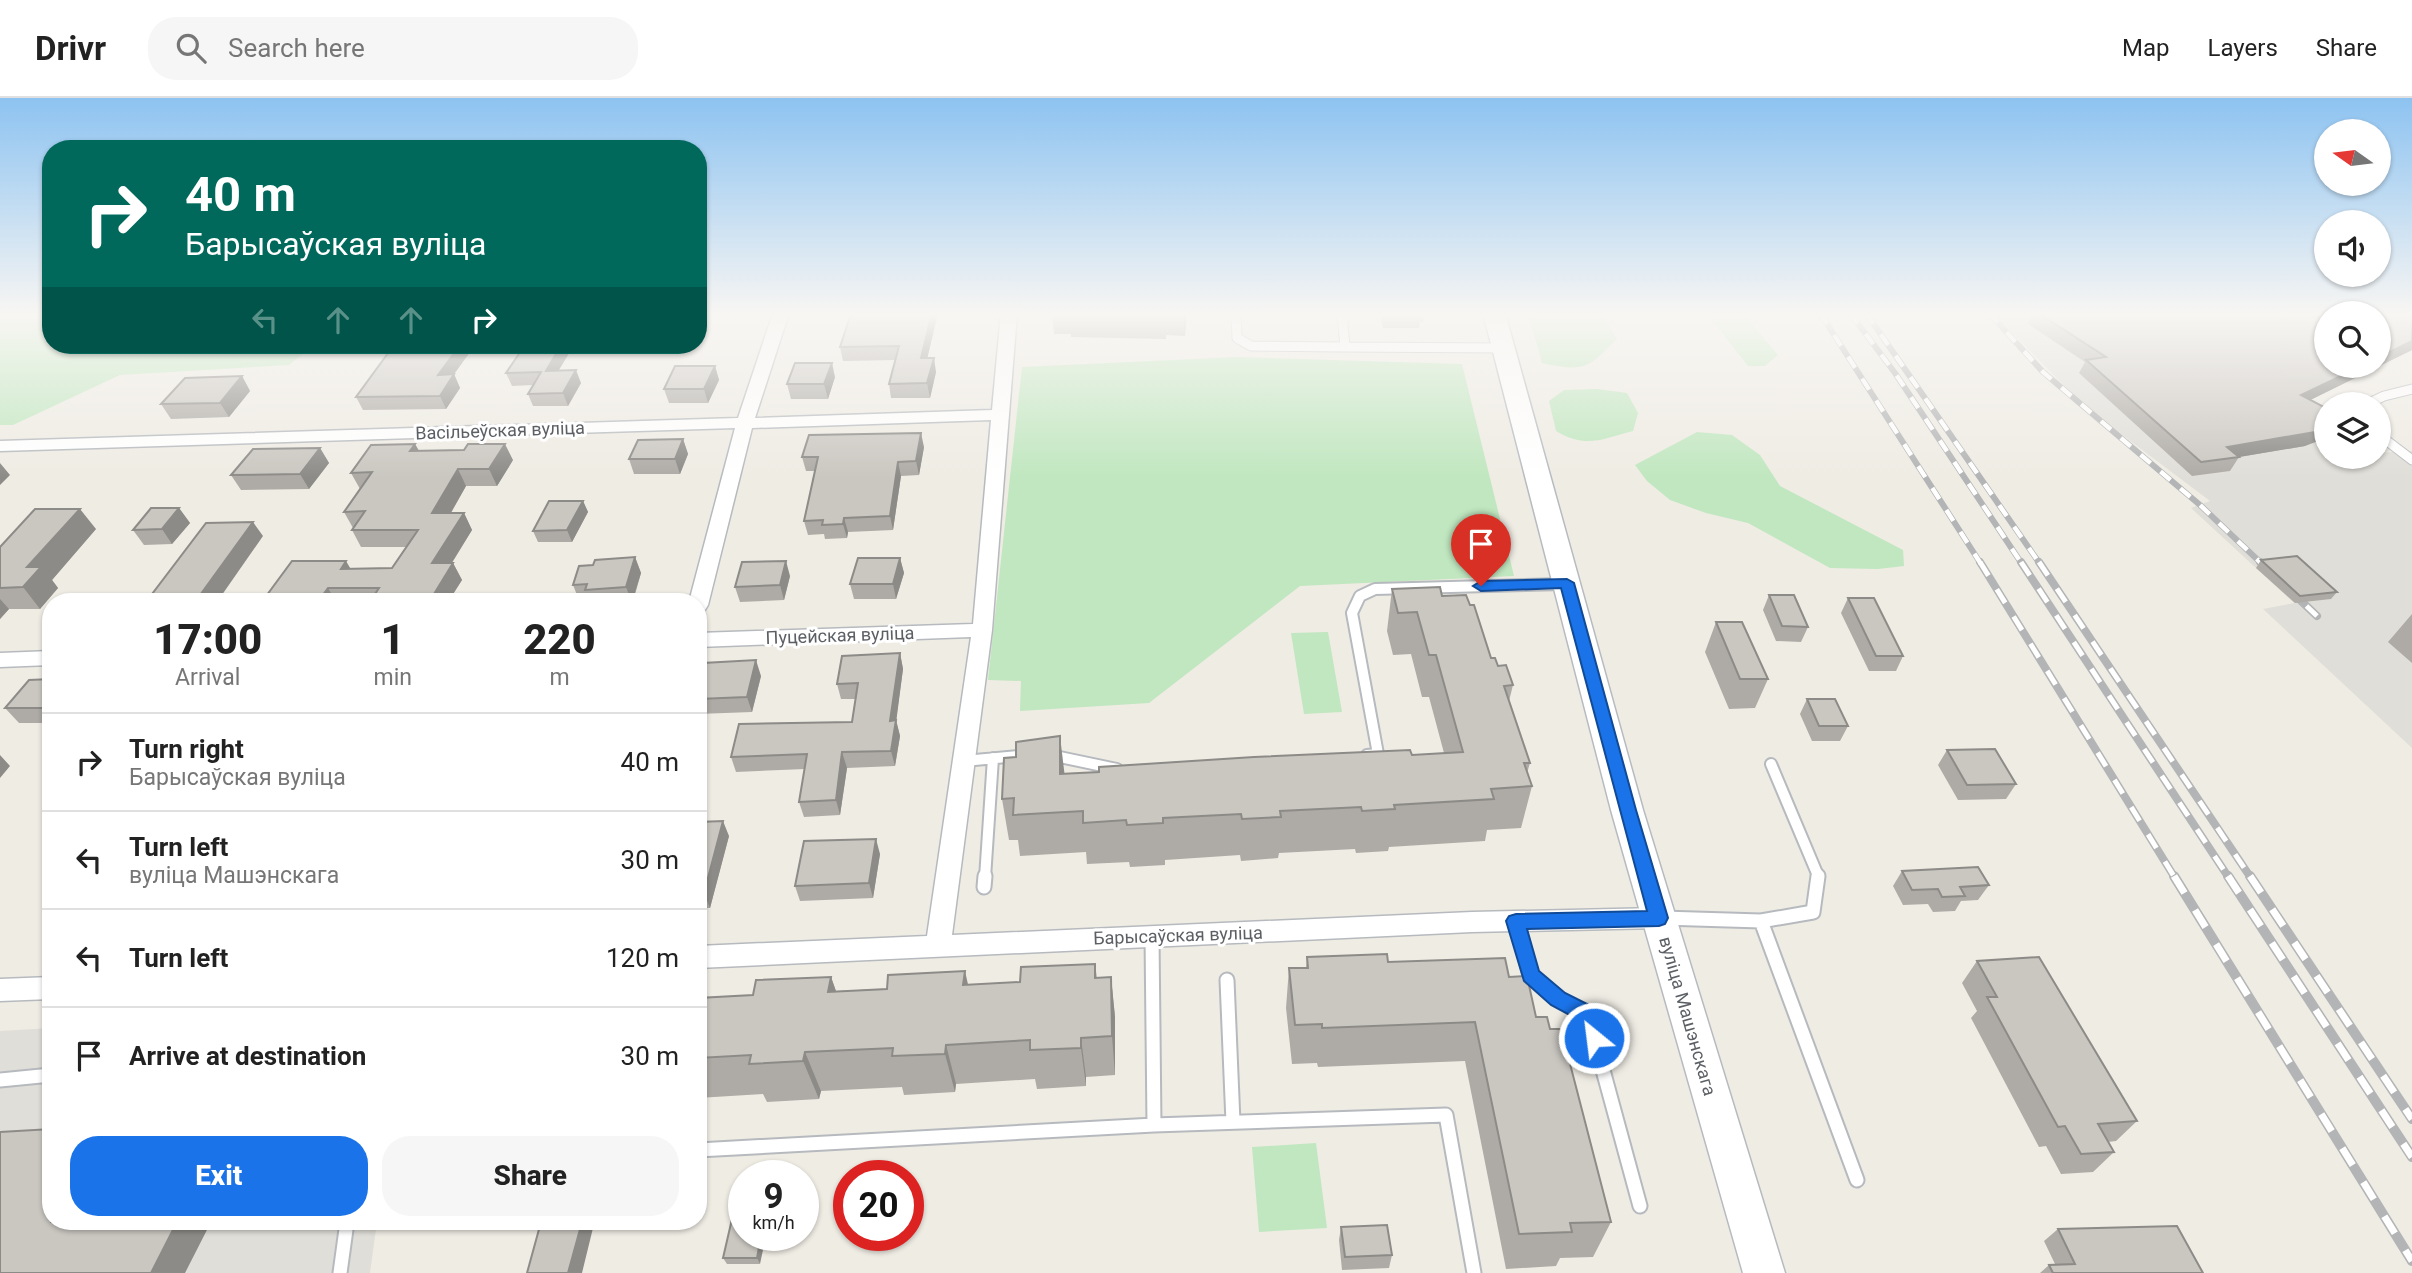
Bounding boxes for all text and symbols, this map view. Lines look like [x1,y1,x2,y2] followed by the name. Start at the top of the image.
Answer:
[148,17,638,80] search box
[35,29,106,68] text: Drivr
[172,29,210,67] icon: search
[228,33,365,63] text: Search here
[2122,34,2170,62] text: Map
[2208,34,2278,62] text: Layers
[2316,34,2377,62] text: Share
[2314,119,2390,196] north arrow
[2314,119,2391,469] map controls
[185,166,296,223] text: 40 m
[70,168,161,259] icon: right
[2314,210,2391,287] button: sound
[185,225,486,263] text: Барысаўская вуліца
[246,301,284,339] icon: left
[319,301,357,339] icon: ahead
[392,301,430,339] icon: ahead
[465,301,503,339] icon: right
[2314,301,2391,378] button: search
[2314,392,2391,469] button: layers
[415,417,585,443] street label: Васільеўская вуліца
[1451,514,1511,586] pin
[1462,525,1500,563] icon: arrive
[153,615,262,664] text: 17:00
[381,615,405,664] text: 1
[523,615,596,664] text: 220
[765,622,915,648] street label: Пуцейская вуліца
[175,664,240,691] text: Arrival
[373,664,412,691] text: min
[549,664,570,691] text: m
[129,734,244,764] text: Turn right
[70,743,108,781] icon: right
[621,747,679,777] text: 40 m
[129,764,346,791] text: Барысаўская вуліца
[129,832,228,862] text: Turn left
[70,841,108,879] icon: left
[621,845,679,875] text: 30 m
[129,862,339,889] text: вуліца Машэнскага
[1093,922,1263,948] street label: Барысаўская вуліца
[1655,934,1721,1098] street label: вуліца Машэнскага
[70,939,108,977] icon: left
[129,943,228,973] text: Turn left
[606,943,679,973] text: 120 m
[1557,1001,1631,1075] position arrow
[70,1037,108,1075] icon: arrive
[129,1041,366,1071] text: Arrive at destination
[621,1041,679,1071] text: 30 m
[70,1136,368,1216] button: Exit
[382,1136,679,1216] button: Share
[833,1160,924,1251] speed limit sign: 20
[763,1176,784,1217] text: 9
[752,1212,795,1233] text: km/h

